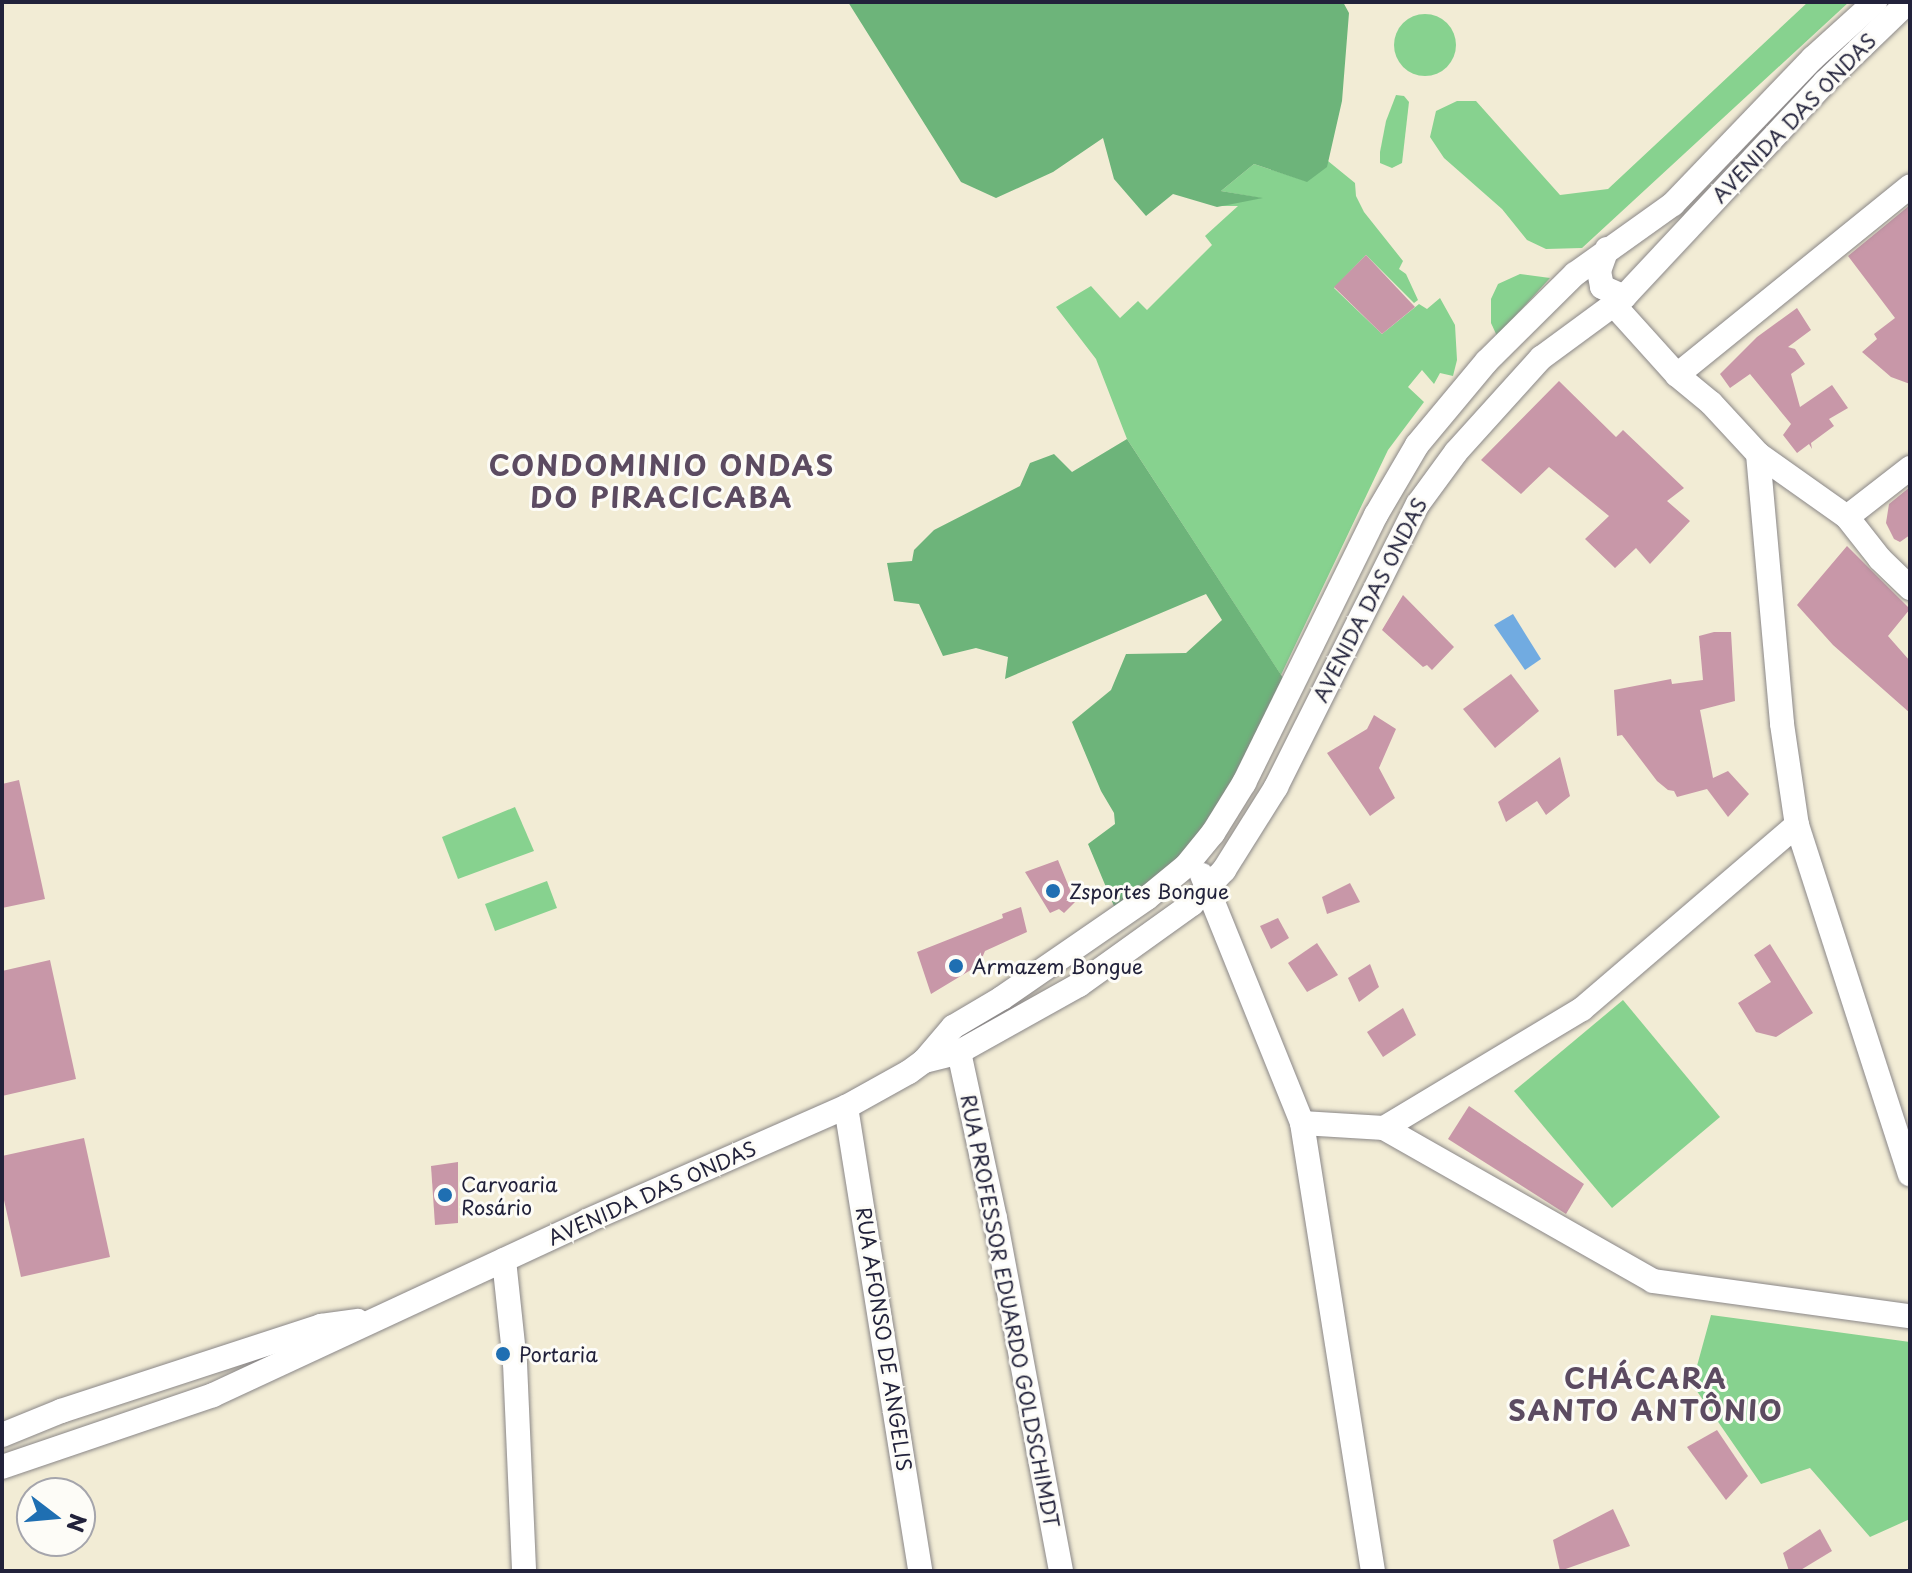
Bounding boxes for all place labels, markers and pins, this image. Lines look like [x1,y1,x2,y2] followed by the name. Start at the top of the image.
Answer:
[1069,879,1230,903] place label: Zsportes Bongue
[1044,882,1062,900] marker: Zsportes Bongue
[972,954,1145,978] place label: Armazem Bongue
[947,957,965,975] marker: Armazem Bongue
[461,1172,558,1219] place label: Carvoaria Rosário
[436,1186,454,1204] marker: Carvoaria Rosário
[519,1342,598,1366] place label: Portaria
[494,1345,512,1363] marker: Portaria

